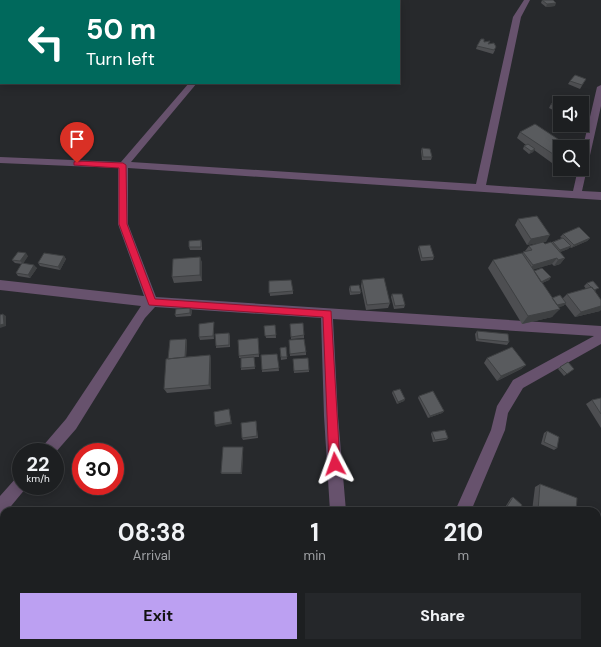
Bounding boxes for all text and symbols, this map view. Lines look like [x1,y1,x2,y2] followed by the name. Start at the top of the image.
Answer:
[86,11,156,48] text: 50 m
[20,16,72,68] icon: left
[86,47,155,71] text: Turn left
[553,96,589,176] map controls
[553,96,589,132] button: sound
[60,122,94,163] pin
[66,128,88,150] icon: arrive
[553,140,589,176] button: search
[72,443,124,495] speed limit sign: 30
[314,443,356,485] position arrow
[26,451,50,477] text: 22
[26,472,50,485] text: km/h
[118,517,186,548] text: 08:38
[310,517,319,548] text: 1
[444,517,483,548] text: 210
[133,547,171,564] text: Arrival
[304,547,326,564] text: min
[458,547,469,564] text: m
[20,593,297,639] button: Exit
[305,593,581,639] button: Share

